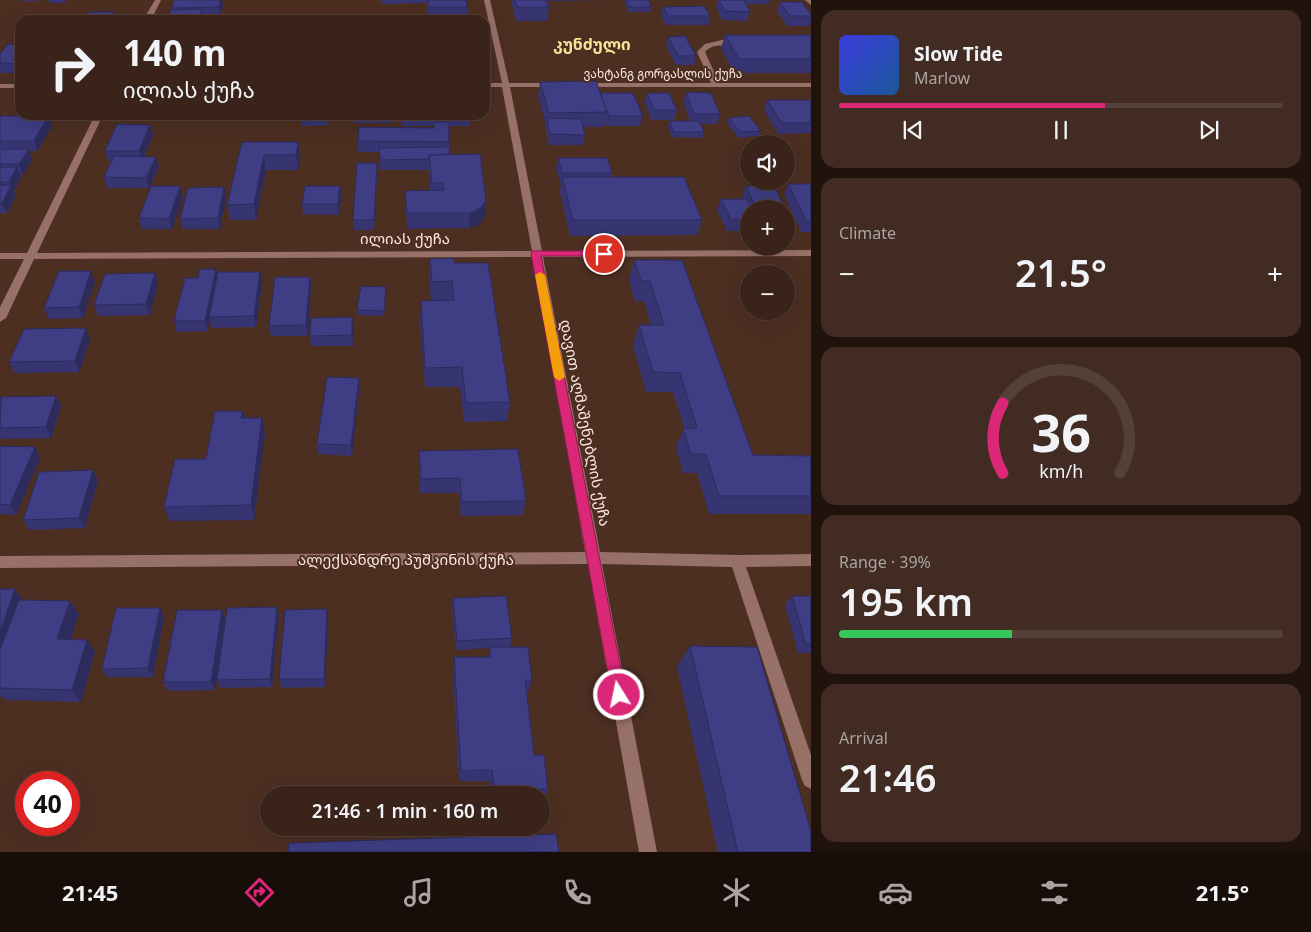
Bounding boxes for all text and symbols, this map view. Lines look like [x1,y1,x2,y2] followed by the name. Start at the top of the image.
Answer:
[123,29,226,76] text: 140 m
[553,33,631,55] district label: კუნძული
[40,35,105,100] icon: right
[914,41,1003,67] text: Slow Tide
[584,65,742,82] street label: ვახტანგ გორგასლის ქუჩა
[914,67,970,89] text: Marlow
[123,74,255,104] text: ილიას ქუჩა
[899,116,927,144] icon: previous
[1047,116,1075,144] icon: pause
[1195,116,1223,144] icon: next
[740,135,795,320] map controls
[740,135,795,190] button: sound
[740,200,795,255] button: +
[839,222,896,244] text: Climate
[360,228,450,248] street label: ილიას ქუჩა
[583,233,625,275] pin
[590,240,618,268] icon: arrive
[1015,246,1107,298] text: 21.5°
[839,254,855,292] text: −
[1267,254,1283,292] text: +
[740,265,795,320] button: −
[556,318,616,528] street label: დავით აღმაშენებლის ქუჩა
[1031,396,1091,467] text: 36
[1039,459,1083,483] text: km/h
[298,549,514,569] street label: ალექსანდრე პუშკინის ქუჩა
[839,551,931,573] text: Range · 39%
[839,575,973,627] text: 195 km
[592,668,644,720] position arrow
[839,727,888,749] text: Arrival
[839,751,936,803] text: 21:46
[15,771,80,836] speed limit sign: 40
[312,798,498,824] text: 21:46 · 1 min · 160 m
[242,875,277,910] icon: directions
[401,875,436,910] icon: music
[560,875,595,910] icon: phone
[719,875,754,910] icon: climate
[878,875,913,910] icon: car
[1037,875,1072,910] icon: filters
[62,877,118,907] text: 21:45
[1196,877,1249,907] text: 21.5°

